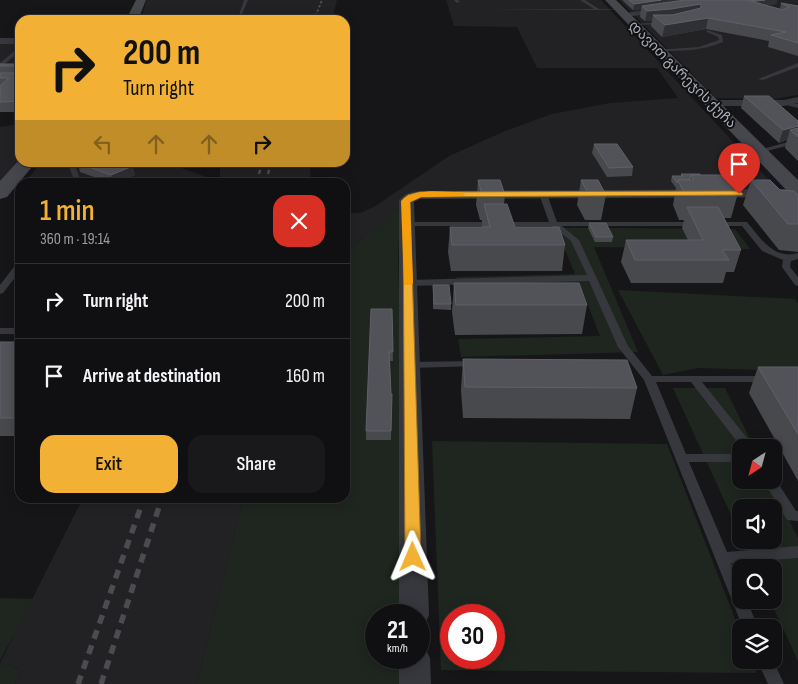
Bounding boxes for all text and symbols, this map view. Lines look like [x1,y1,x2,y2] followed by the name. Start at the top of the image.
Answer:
[625,17,740,132] street label: დავით გარეჯის ქუჩა
[123,32,200,75] text: 200 m
[40,35,105,100] icon: right
[123,75,194,102] text: Turn right
[89,130,117,158] icon: left
[142,130,170,158] icon: ahead
[195,130,223,158] icon: ahead
[248,130,276,158] icon: right
[718,143,760,194] pin
[725,150,753,178] icon: arrive
[40,193,95,229] text: 1 min
[273,195,325,247] button: close
[40,230,110,249] text: 360 m · 19:14
[40,287,68,315] icon: right
[83,290,148,313] text: Turn right
[285,290,325,313] text: 200 m
[40,362,68,390] icon: arrive
[83,365,221,388] text: Arrive at destination
[286,365,325,388] text: 160 m
[40,435,178,493] button: Exit
[188,435,325,493] button: Share
[732,439,782,489] north arrow
[732,439,782,669] map controls
[732,499,782,549] button: sound
[386,530,438,582] position arrow
[732,559,782,609] button: search
[440,604,505,669] speed limit sign: 30
[387,615,408,646] text: 21
[732,619,782,669] button: layers
[387,641,408,656] text: km/h

